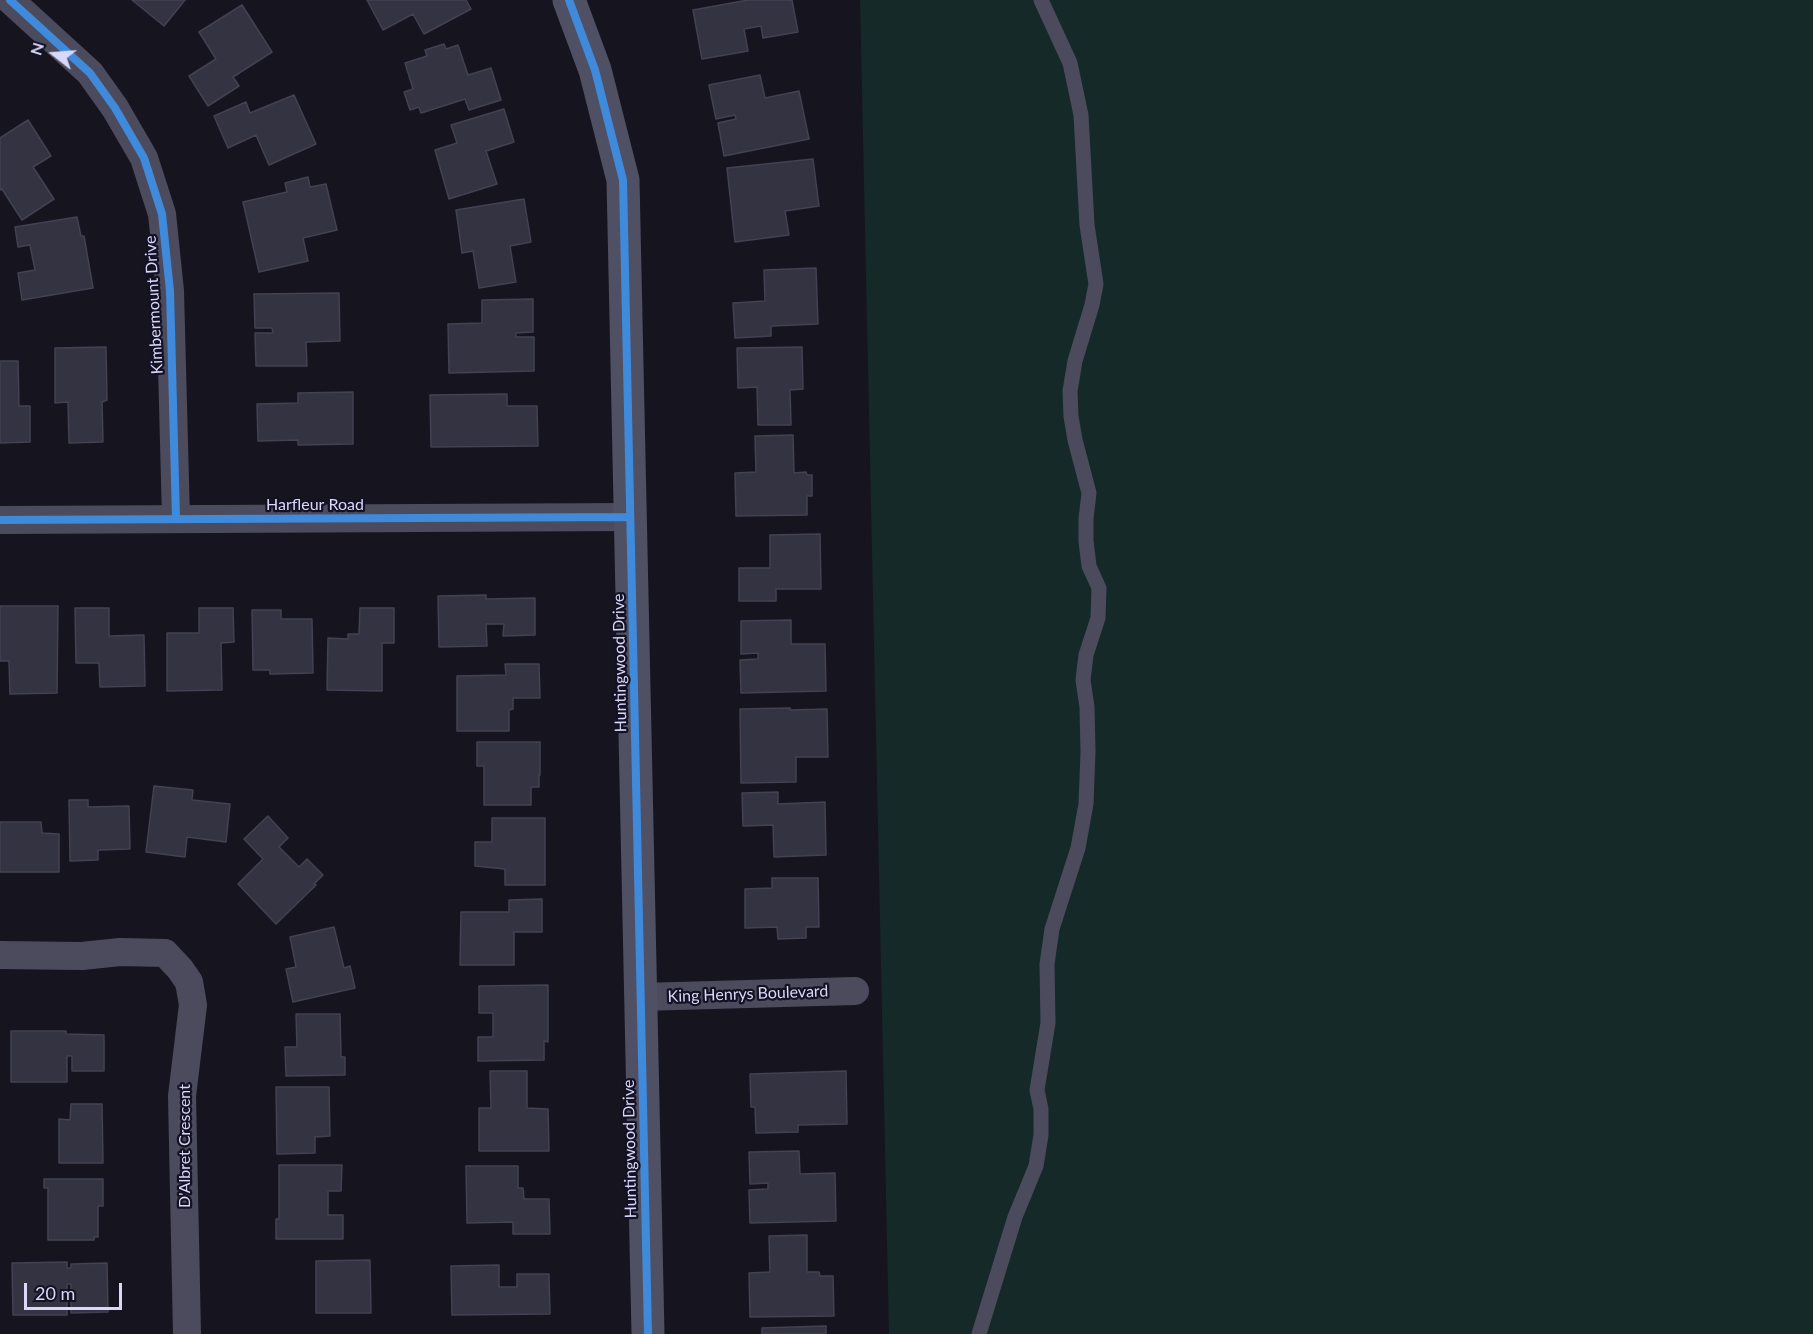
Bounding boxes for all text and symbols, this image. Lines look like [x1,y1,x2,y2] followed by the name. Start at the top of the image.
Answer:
[24,24,84,84] north arrow
[25,40,47,57] text: N
[141,235,167,375] street label: Kimbermount Drive
[266,495,364,515] street label: Harfleur Road
[609,593,631,733] street label: Huntingwood Drive
[667,982,829,1006] street label: King Henrys Boulevard
[619,1079,641,1219] street label: Huntingwood Drive
[175,1084,195,1208] street label: D'Albret Crescent
[27,1271,124,1309] scale bar
[35,1282,75,1304] text: 20 m

